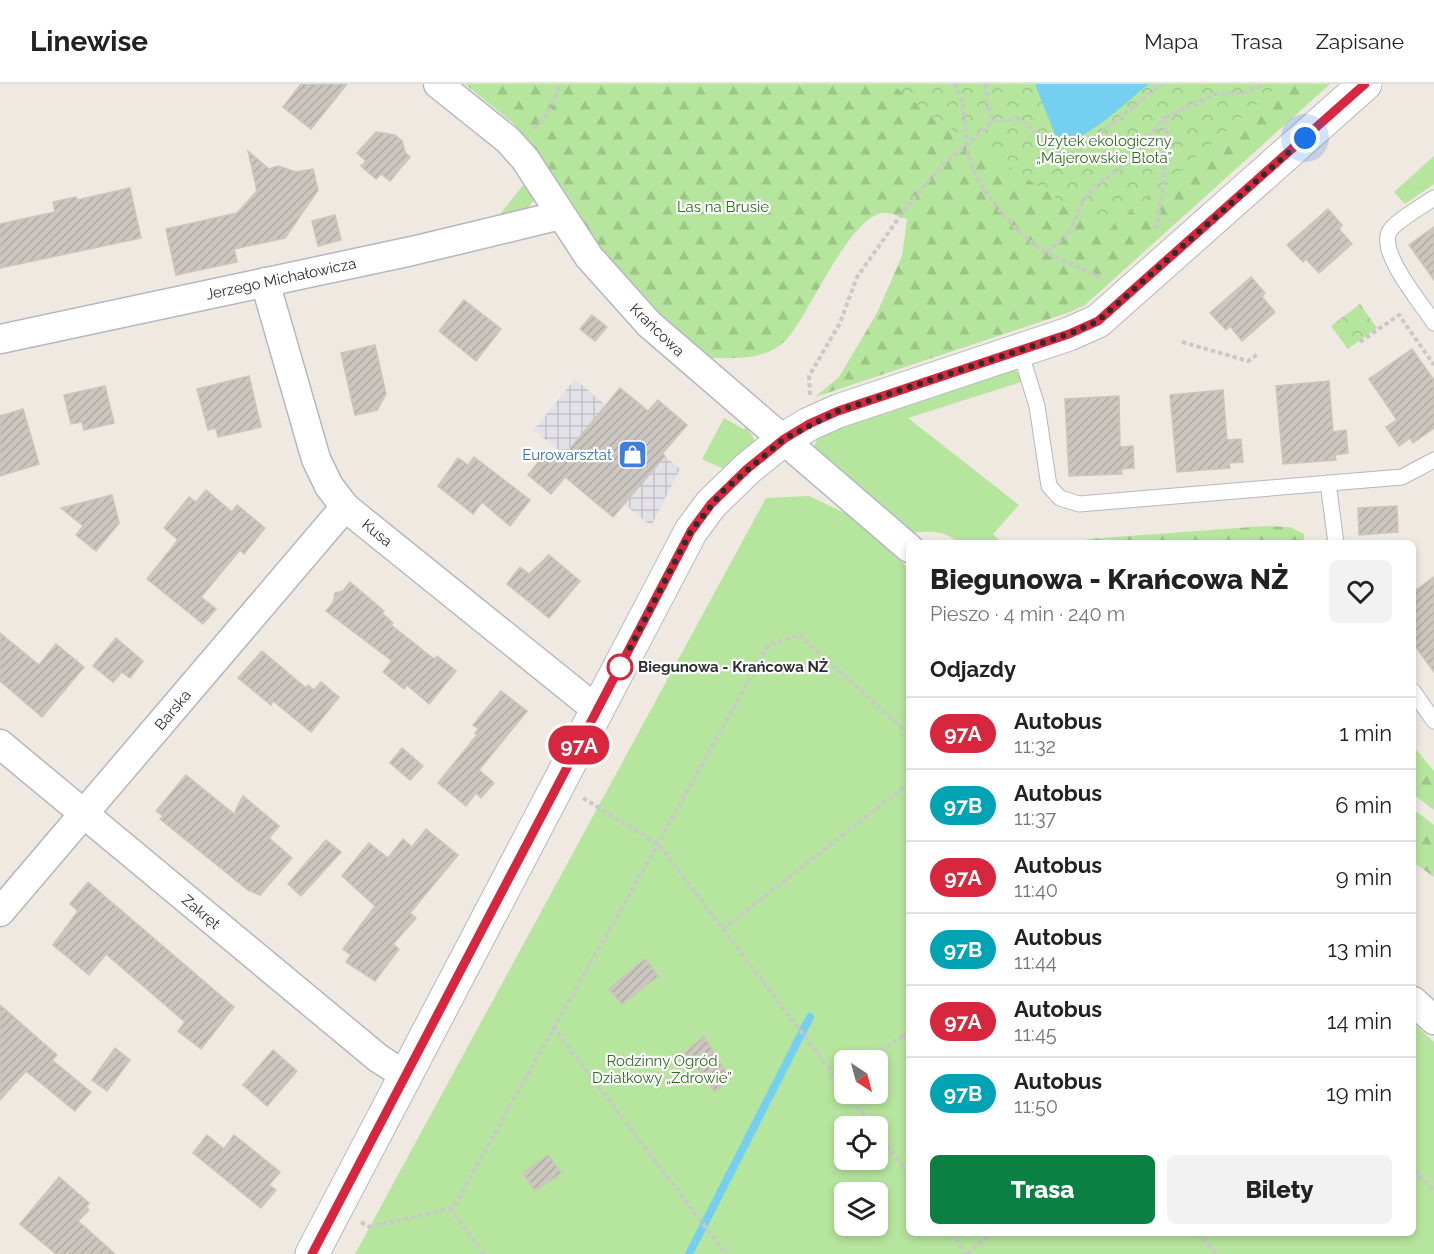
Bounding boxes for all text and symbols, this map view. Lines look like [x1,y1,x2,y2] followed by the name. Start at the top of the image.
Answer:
[30,25,148,58] text: Linewise
[1144,29,1198,54] text: Mapa
[1231,29,1283,54] text: Trasa
[1316,29,1404,54] text: Zapisane
[1290,123,1320,153] your location
[1036,132,1172,167] park label: Użytek ekologiczny „Majerowskie Błota”
[677,198,769,216] park label: Las na Brusie
[204,254,358,304] street label: Jerzego Michałowicza
[626,300,688,360] street label: Krańcowa
[617,439,649,471] shop icon: Eurowarsztat
[522,446,612,464] place label: Eurowarsztat
[358,515,396,551] street label: Kusa
[1329,560,1392,623] button: heart
[930,563,1288,596] text: Biegunowa - Krańcowa NŻ
[930,602,1125,626] text: Pieszo · 4 min · 240 m
[607,654,633,680] marker: Biegunowa - Krańcowa NŻ
[930,656,1016,682] text: Odjazdy
[638,658,828,676] place label: Biegunowa - Krańcowa NŻ
[151,686,195,734] street label: Barska
[1014,708,1102,734] text: Autobus
[1339,720,1392,746] text: 1 min
[944,721,982,746] text: 97A
[544,726,614,764] line badge: 97A
[560,733,598,758] text: 97A
[1014,734,1056,758] text: 11:32
[1014,780,1102,806] text: Autobus
[1335,792,1392,818] text: 6 min
[944,793,982,818] text: 97B
[1014,806,1056,830] text: 11:37
[1014,852,1102,878] text: Autobus
[1336,864,1392,890] text: 9 min
[944,865,982,890] text: 97A
[1014,878,1058,902] text: 11:40
[178,891,224,933] street label: Zakręt
[1014,924,1102,950] text: Autobus
[1327,936,1392,962] text: 13 min
[944,937,982,962] text: 97B
[1014,950,1057,974] text: 11:44
[1014,996,1102,1022] text: Autobus
[1327,1008,1392,1034] text: 14 min
[944,1009,982,1034] text: 97A
[1014,1022,1057,1046] text: 11:45
[834,1050,888,1104] north arrow
[834,1050,888,1236] map controls
[592,1052,732,1087] park label: Rodzinny Ogród Działkowy „Zdrowie”
[1014,1068,1102,1094] text: Autobus
[1326,1080,1392,1106] text: 19 min
[944,1081,982,1106] text: 97B
[1014,1094,1058,1118] text: 11:50
[834,1116,888,1170] button: locate
[930,1155,1155,1224] button: Trasa
[1167,1155,1392,1224] button: Bilety
[834,1182,888,1236] button: layers

